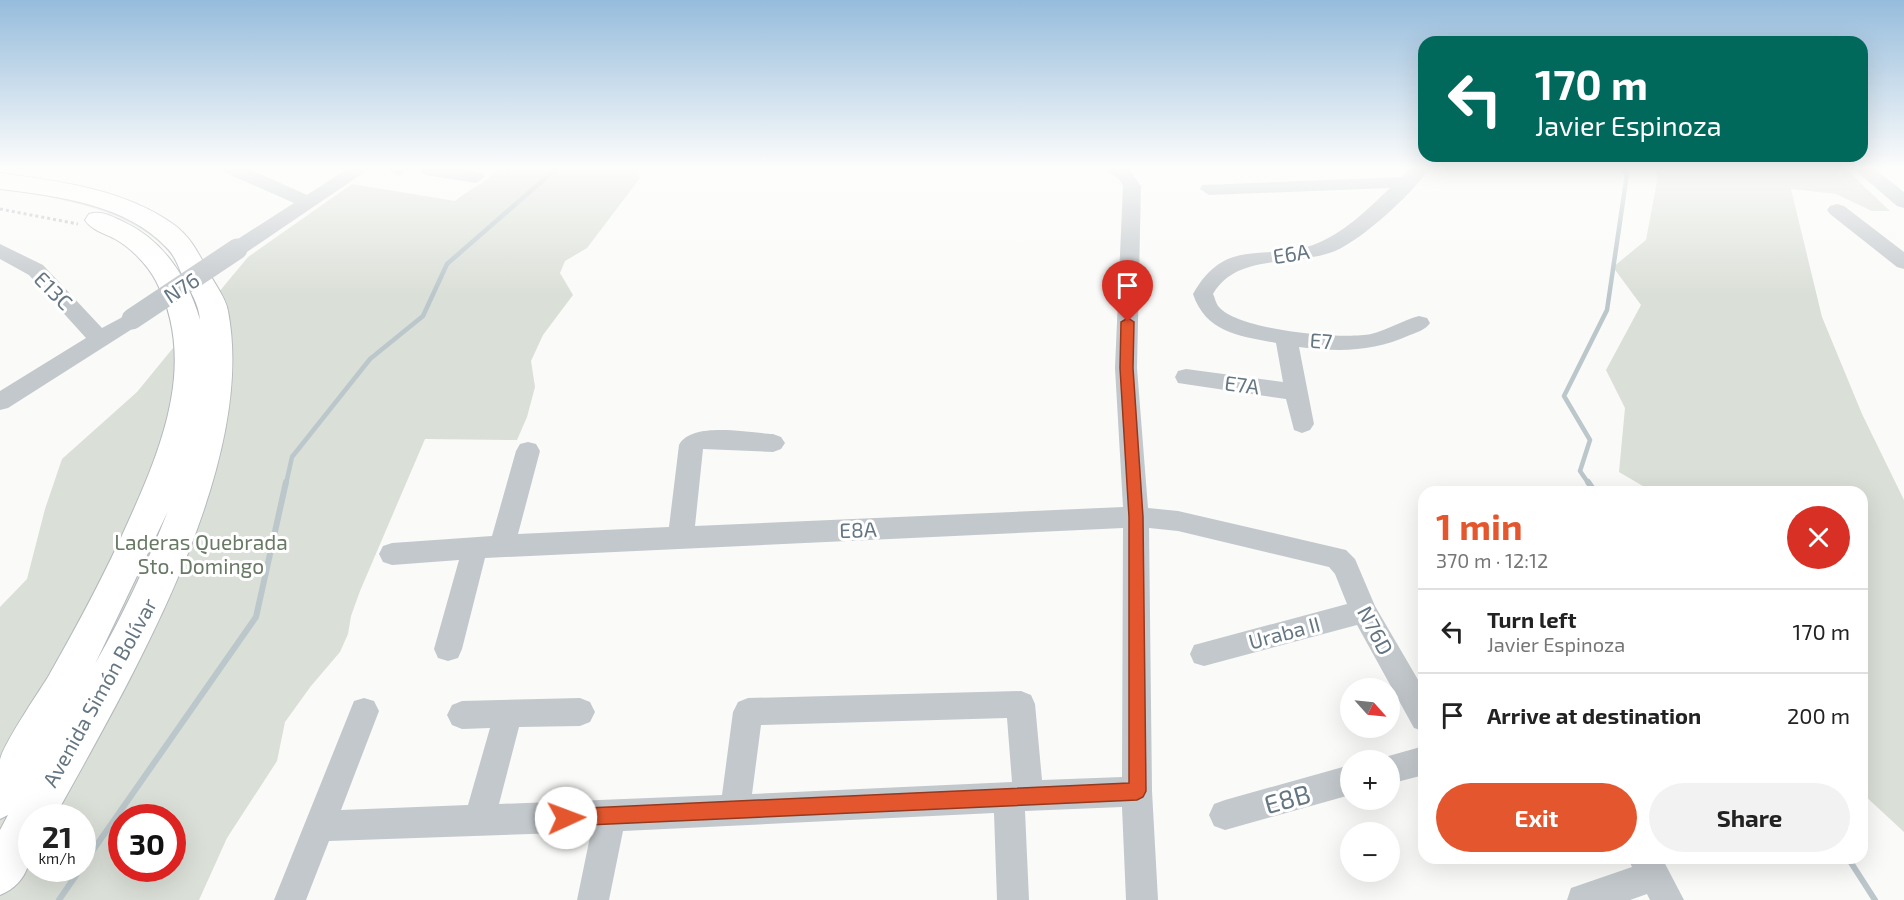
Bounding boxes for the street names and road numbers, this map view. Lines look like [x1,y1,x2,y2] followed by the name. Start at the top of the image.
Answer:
[1271,238,1311,268] street label: E6A
[30,266,78,314] street label: E13C
[158,266,204,308] street label: N76
[1309,327,1333,353] street label: E7
[1223,369,1261,399] street label: E7A
[839,516,877,542] street label: E8A
[37,593,162,791] street label: Avenida Simón Bolívar
[1353,601,1399,659] street label: N76D
[1245,610,1323,654] street label: Uraba II
[1260,777,1314,819] street label: E8B

